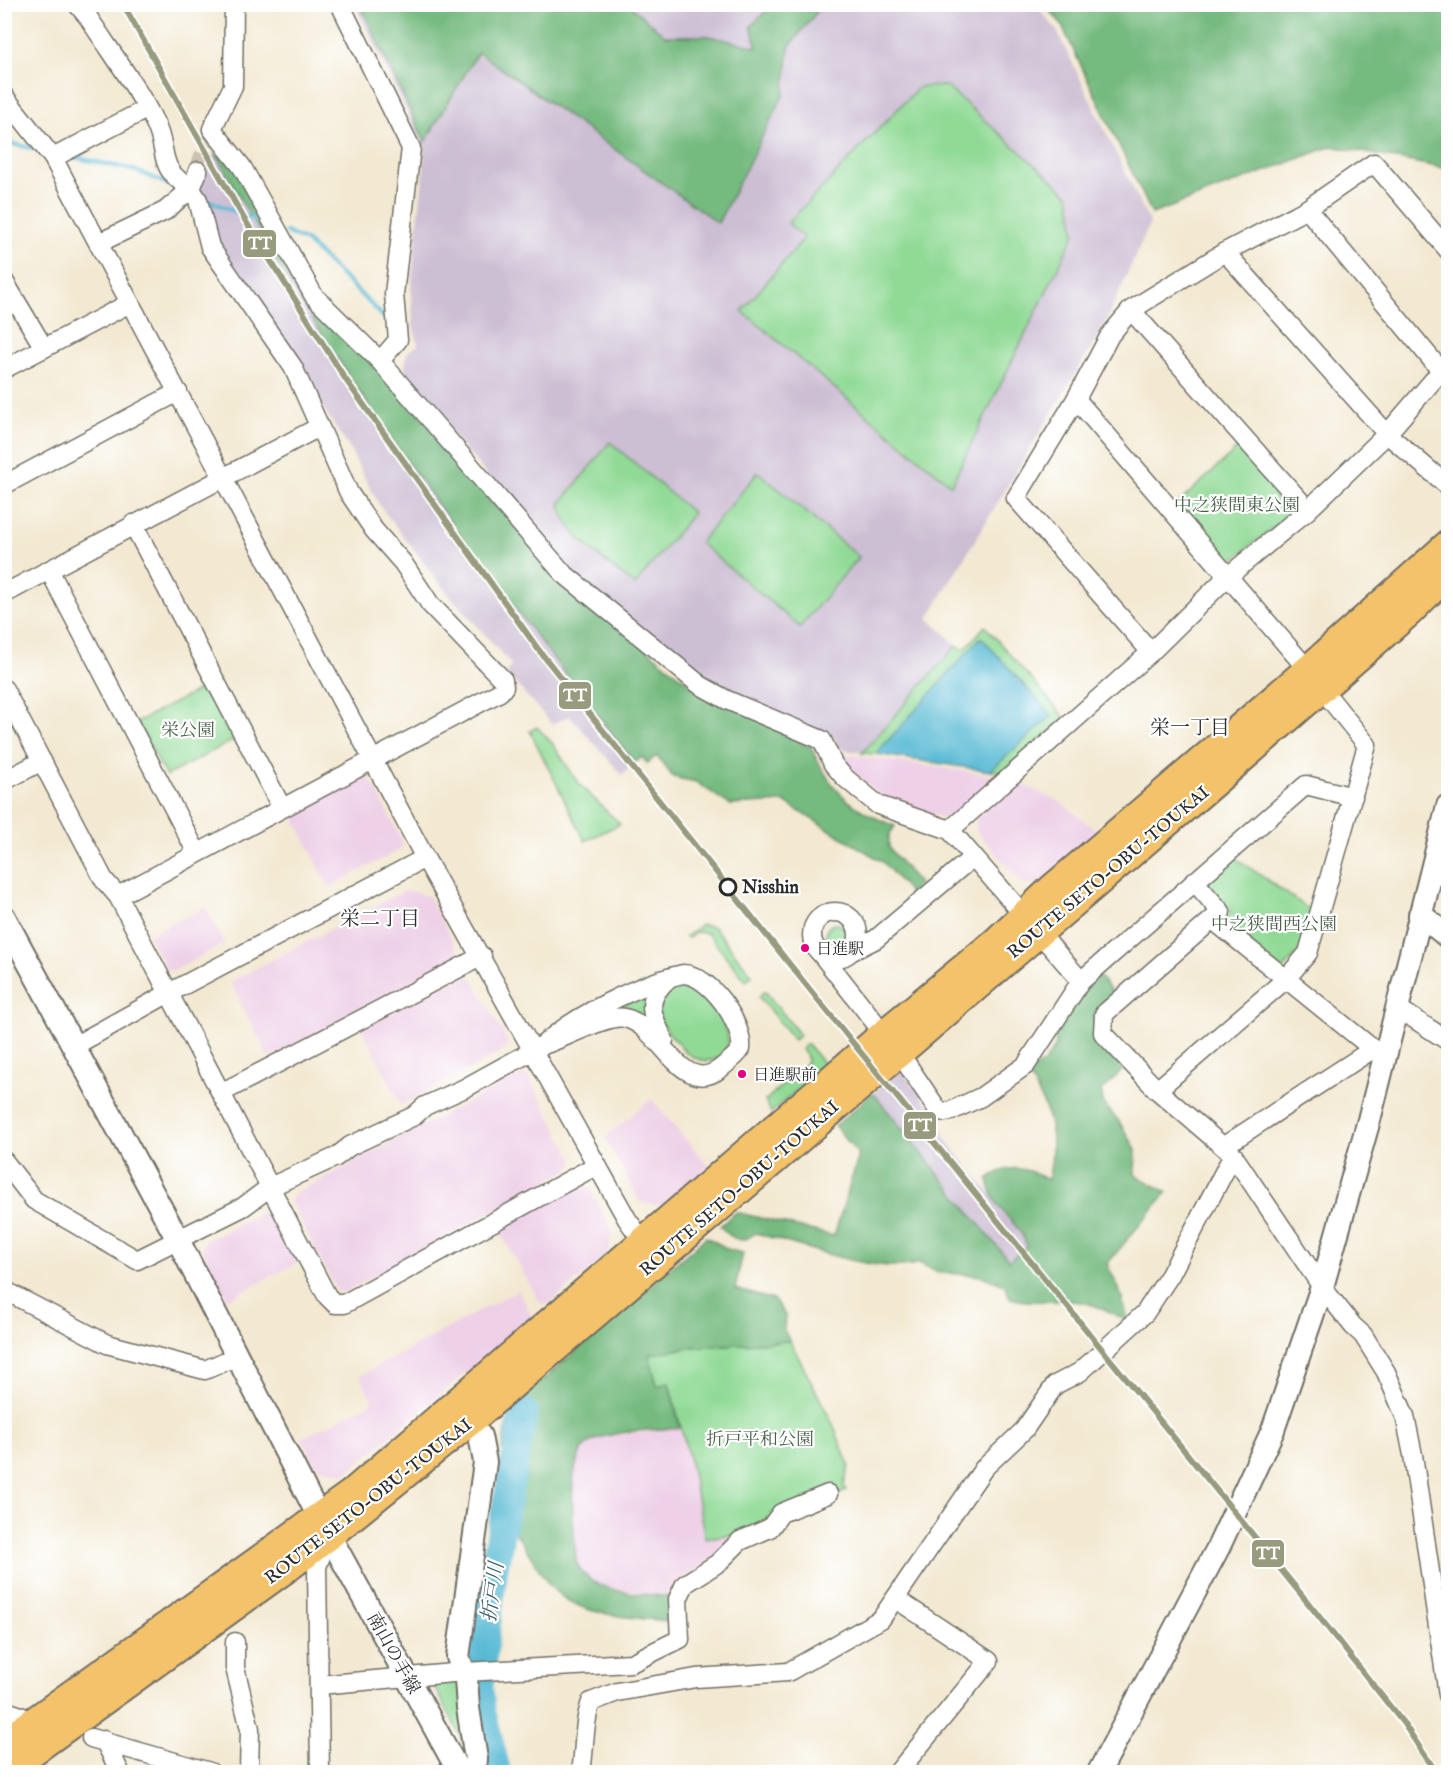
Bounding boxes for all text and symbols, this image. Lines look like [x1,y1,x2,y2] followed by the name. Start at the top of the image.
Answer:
[242,229,277,258] line badge: TT
[247,235,272,255] text: TT
[1174,495,1300,518] park label: 中之狭間東公園
[558,681,592,710] line badge: TT
[562,687,587,707] text: TT
[1150,716,1230,741] district label: 栄一丁目
[161,720,215,743] park label: 栄公園
[1003,782,1215,965] street label: ROUTE SETO-OBU-TOUKAI
[741,877,799,900] place label: Nisshin
[719,878,737,896] marker: Nisshin
[340,907,420,932] district label: 栄二丁目
[1211,914,1337,937] park label: 中之狭間西公園
[816,940,864,960] place label: 日進駅
[799,942,811,954] marker: 日進駅
[753,1066,817,1086] place label: 日進駅前
[736,1068,748,1080] marker: 日進駅前
[635,1096,845,1282] street label: ROUTE SETO-OBU-TOUKAI
[903,1111,937,1140] line badge: TT
[907,1117,932,1137] text: TT
[261,1414,477,1590] street label: ROUTE SETO-OBU-TOUKAI
[706,1429,814,1452] park label: 折戸平和公園
[1251,1539,1285,1568] line badge: TT
[1255,1545,1280,1565] text: TT
[477,1559,510,1624] water label: 折戸川
[361,1609,425,1699] street label: 南山の手線

